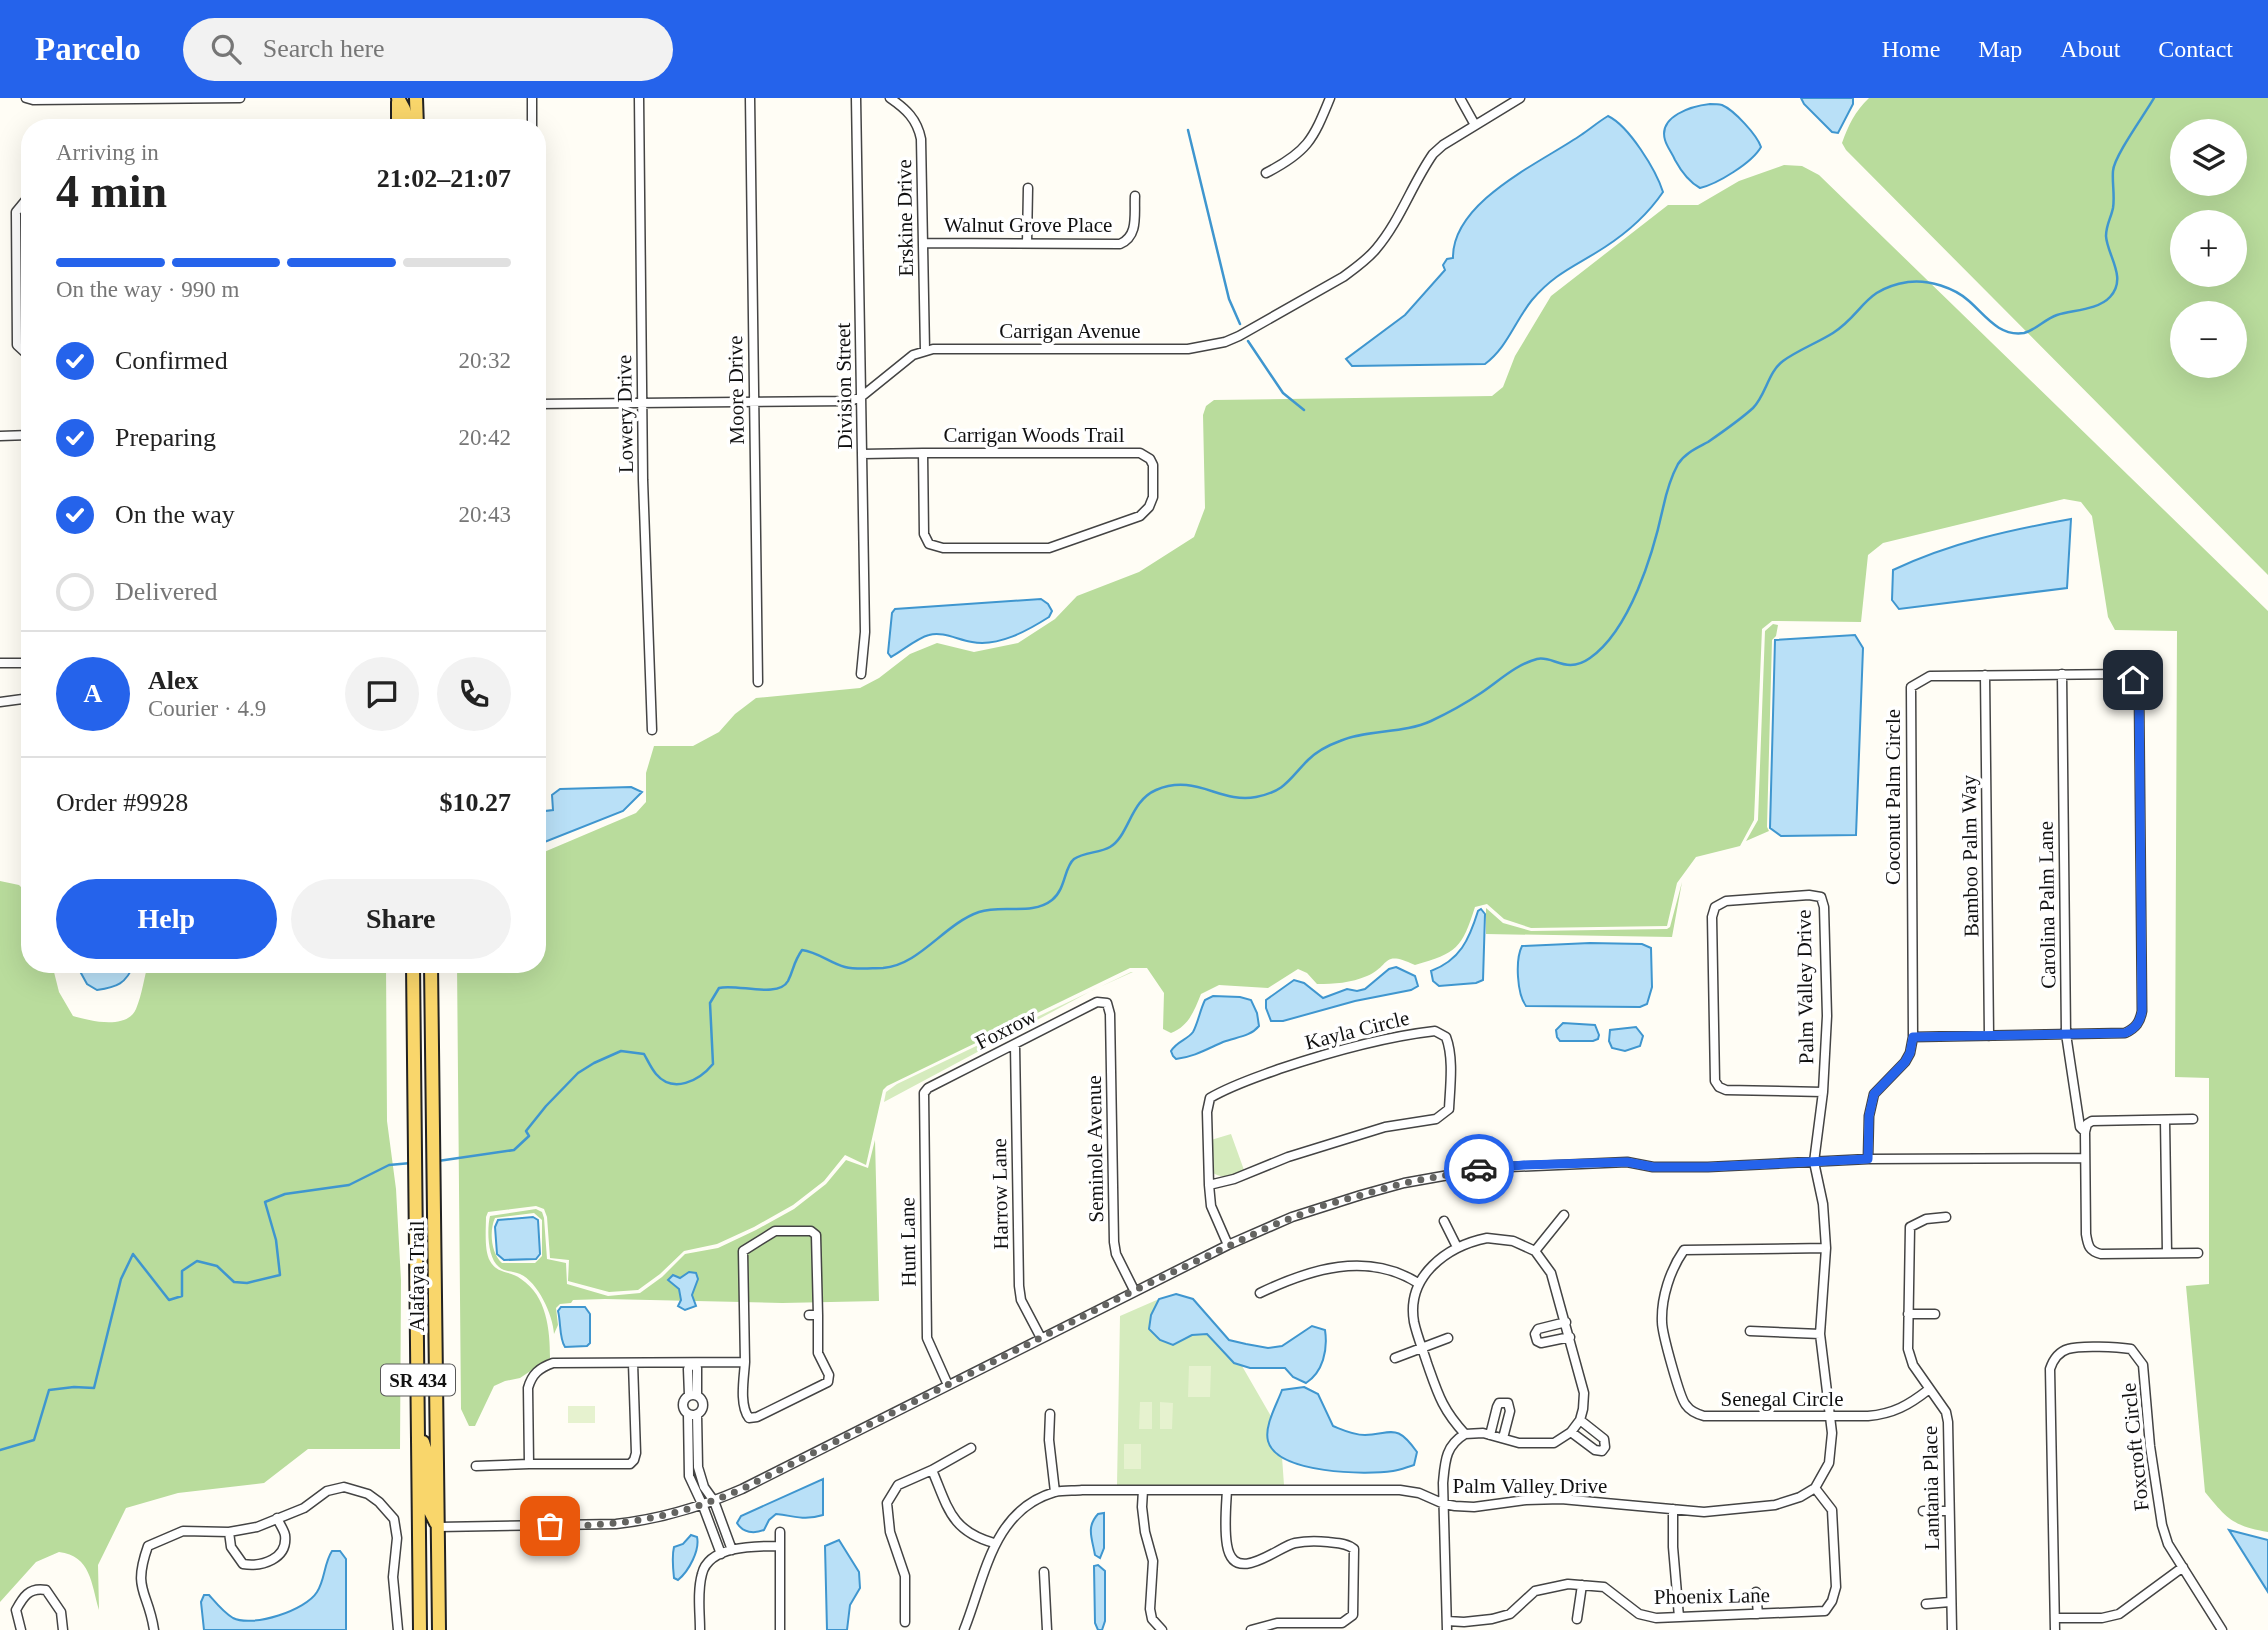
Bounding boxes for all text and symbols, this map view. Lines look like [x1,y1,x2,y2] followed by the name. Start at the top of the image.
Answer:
[183,18,673,81] search box
[207,30,245,68] icon: search
[35,31,141,67] text: Parcelo
[263,34,385,63] text: Search here
[1882,36,1940,62] text: Home
[1978,36,2022,62] text: Map
[2060,36,2120,62] text: About
[2158,36,2233,62] text: Contact
[2170,119,2247,378] map controls
[2170,119,2247,196] button: layers
[56,140,159,165] text: Arriving in
[892,159,918,277] street label: Erskine Drive
[377,164,511,193] text: 21:02–21:07
[56,166,167,217] text: 4 min
[2170,210,2247,287] button: +
[944,213,1112,237] street label: Walnut Grove Place
[56,277,239,302] text: On the way · 990 m
[2170,301,2247,378] button: −
[999,319,1141,343] street label: Carrigan Avenue
[831,322,857,449] street label: Division Street
[723,335,749,445] street label: Moore Drive
[56,342,94,380] icon: check
[115,346,228,375] text: Confirmed
[459,348,511,373] text: 20:32
[612,355,638,473] street label: Lowery Drive
[56,419,94,457] icon: check
[115,423,216,452] text: Preparing
[943,423,1125,447] street label: Carrigan Woods Trail
[459,425,511,450] text: 20:42
[56,496,94,534] icon: check
[115,500,235,529] text: On the way
[459,502,511,527] text: 20:43
[115,577,218,606] text: Delivered
[2103,650,2163,710] pin
[345,657,419,731] button: chat
[437,657,511,731] button: phone
[2114,661,2152,699] icon: home
[148,666,199,695] text: Alex
[84,679,102,708] text: A
[148,696,266,721] text: Courier · 4.9
[1881,709,1905,885] street label: Coconut Palm Circle
[1957,774,1983,937] street label: Bamboo Palm Way
[56,788,188,817] text: Order #9928
[440,788,511,817] text: $10.27
[2034,821,2060,989] street label: Carolina Palm Lane
[56,879,277,959] button: Help
[291,879,511,959] button: Share
[1792,909,1818,1065] street label: Palm Valley Drive
[971,1003,1041,1055] street label: Foxrow
[1302,1005,1412,1055] street label: Kayla Circle
[1082,1075,1108,1223] street label: Seminole Avenue
[1444,1134,1514,1204] courier
[987,1138,1013,1250] street label: Harrow Lane
[1460,1150,1498,1188] icon: car
[895,1197,921,1287] street label: Hunt Lane
[405,1220,429,1332] street label: Alafaya Trail
[381,1364,455,1396] road number: SR 434
[2116,1382,2154,1512] street label: Foxcroft Circle
[1720,1387,1844,1411] street label: Senegal Circle
[1918,1426,1944,1550] street label: Lantania Place
[1453,1474,1607,1498] street label: Palm Valley Drive
[520,1496,580,1556] pin
[531,1507,569,1545] icon: bag
[1654,1583,1770,1609] street label: Phoenix Lane

